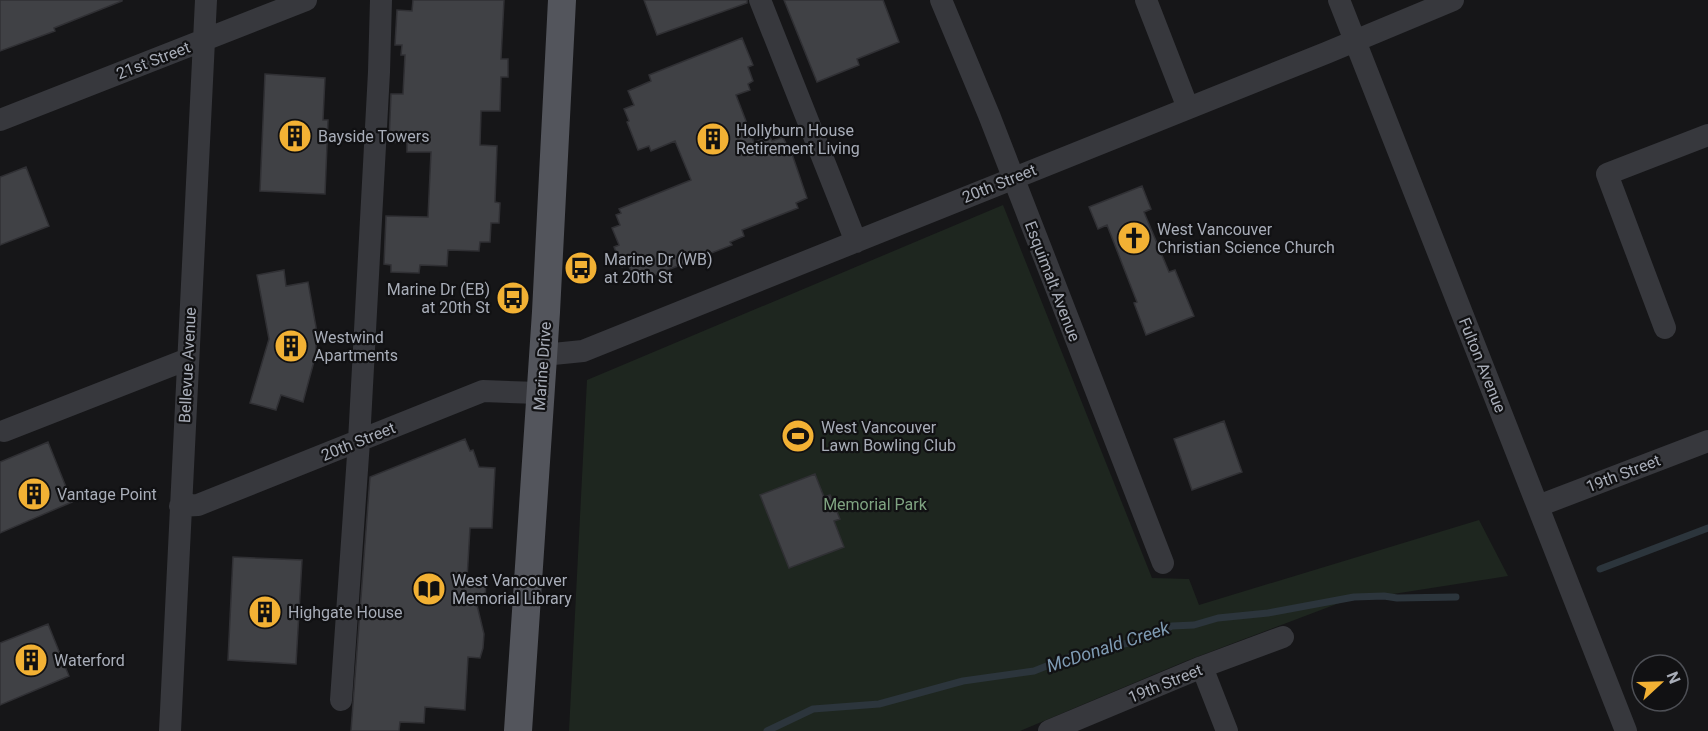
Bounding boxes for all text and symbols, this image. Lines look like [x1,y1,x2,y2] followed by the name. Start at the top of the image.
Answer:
[114,38,193,83] street label: 21st Street
[277,118,313,154] building icon: Bayside Towers
[695,121,731,157] building icon: Hollyburn House Retirement Living
[736,121,860,158] place label: Hollyburn House Retirement Living
[318,127,430,146] place label: Bayside Towers
[959,160,1039,207] street label: 20th Street
[1021,218,1084,344] street label: Esquimalt Avenue
[1116,220,1152,256] church icon: West Vancouver Christian Science Church
[1157,220,1335,257] place label: West Vancouver Christian Science Church
[563,250,599,286] bus stop icon: Marine Dr (WB) at 20th St
[604,250,713,287] place label: Marine Dr (WB) at 20th St
[387,280,490,317] place label: Marine Dr (EB) at 20th St
[495,280,531,316] bus stop icon: Marine Dr (EB) at 20th St
[175,307,200,423] street label: Bellevue Avenue
[1455,315,1510,415] street label: Fulton Avenue
[530,321,555,411] street label: Marine Drive
[273,328,309,364] building icon: Westwind Apartments
[314,328,398,365] place label: Westwind Apartments
[318,418,398,465] street label: 20th Street
[780,418,816,454] sports icon: West Vancouver Lawn Bowling Club
[821,418,956,455] place label: West Vancouver Lawn Bowling Club
[1583,451,1663,496] street label: 19th Street
[16,476,52,512] building icon: Vantage Point
[57,485,157,504] place label: Vantage Point
[823,495,928,514] park label: Memorial Park
[411,571,447,607] library icon: West Vancouver Memorial Library
[452,571,572,608] place label: West Vancouver Memorial Library
[247,594,283,630] building icon: Highgate House
[288,603,403,622] place label: Highgate House
[1044,616,1173,676] water label: McDonald Creek
[13,642,49,678] building icon: Waterford
[54,651,125,670] place label: Waterford
[1630,653,1690,713] north arrow
[1125,660,1205,707] street label: 19th Street
[1663,669,1684,686] text: N

